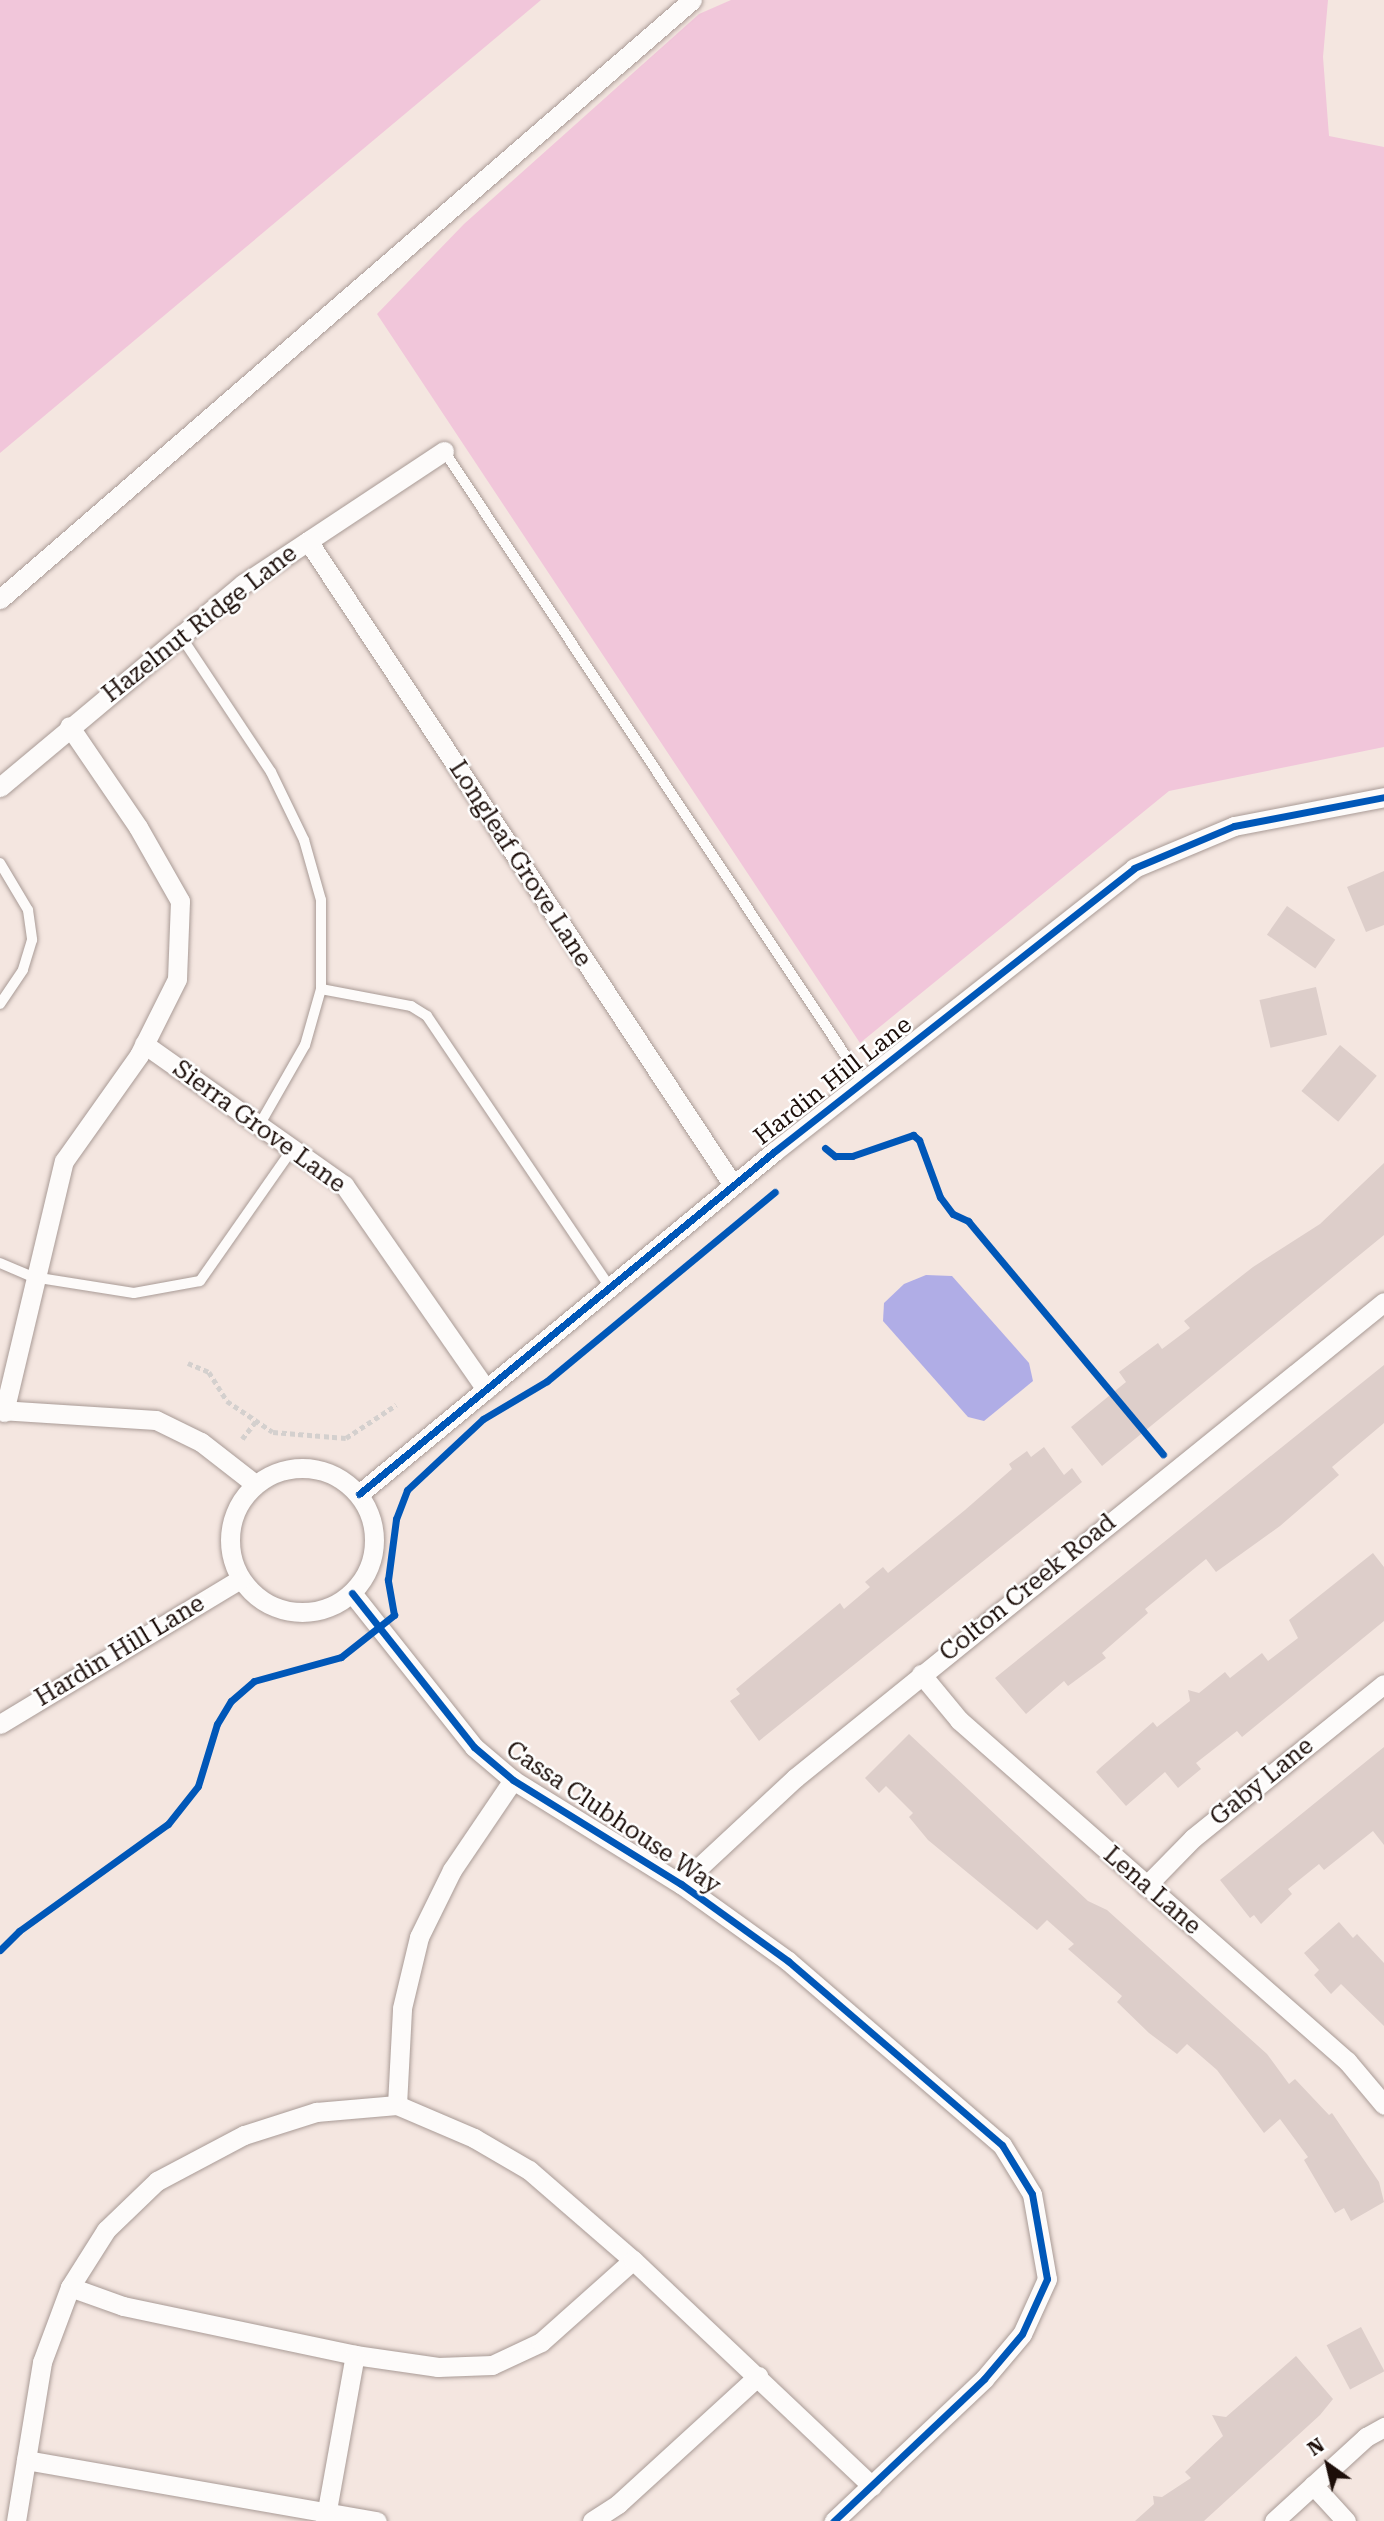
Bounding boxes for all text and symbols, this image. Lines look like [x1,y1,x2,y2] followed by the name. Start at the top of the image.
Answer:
[97,539,303,709] street label: Hazelnut Ridge Lane
[443,756,597,972] street label: Longleaf Grove Lane
[748,1010,918,1152] street label: Hardin Hill Lane
[167,1055,351,1199] street label: Sierra Grove Lane
[934,1508,1122,1668] street label: Colton Creek Road
[30,1589,210,1713] street label: Hardin Hill Lane
[1205,1732,1319,1832] street label: Gaby Lane
[500,1735,726,1901] street label: Cassa Clubhouse Way
[1097,1841,1207,1941] street label: Lena Lane
[1293,2430,1363,2500] north arrow
[1303,2434,1328,2461] text: N

